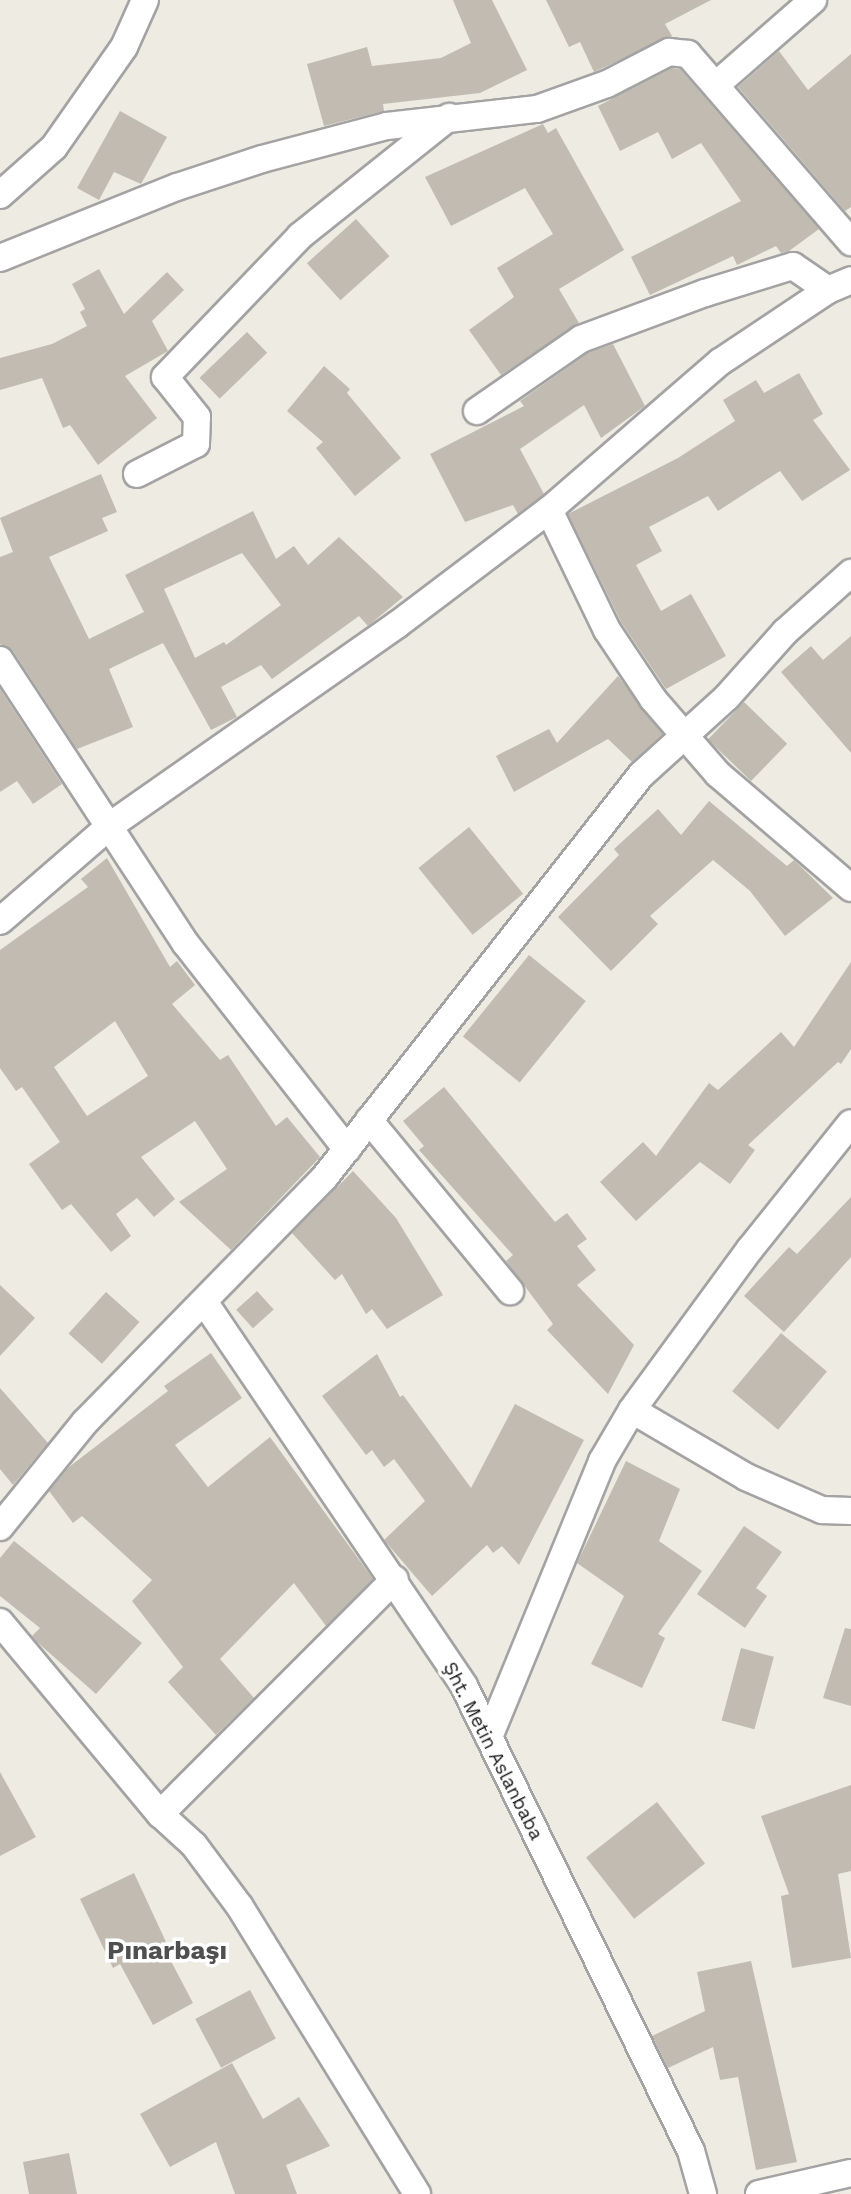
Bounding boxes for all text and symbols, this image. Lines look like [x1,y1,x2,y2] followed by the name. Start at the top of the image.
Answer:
[438,1658,548,1844] street label: Şht. Metin Aslanbaba
[107,1935,227,1967] district label: Pınarbaşı

